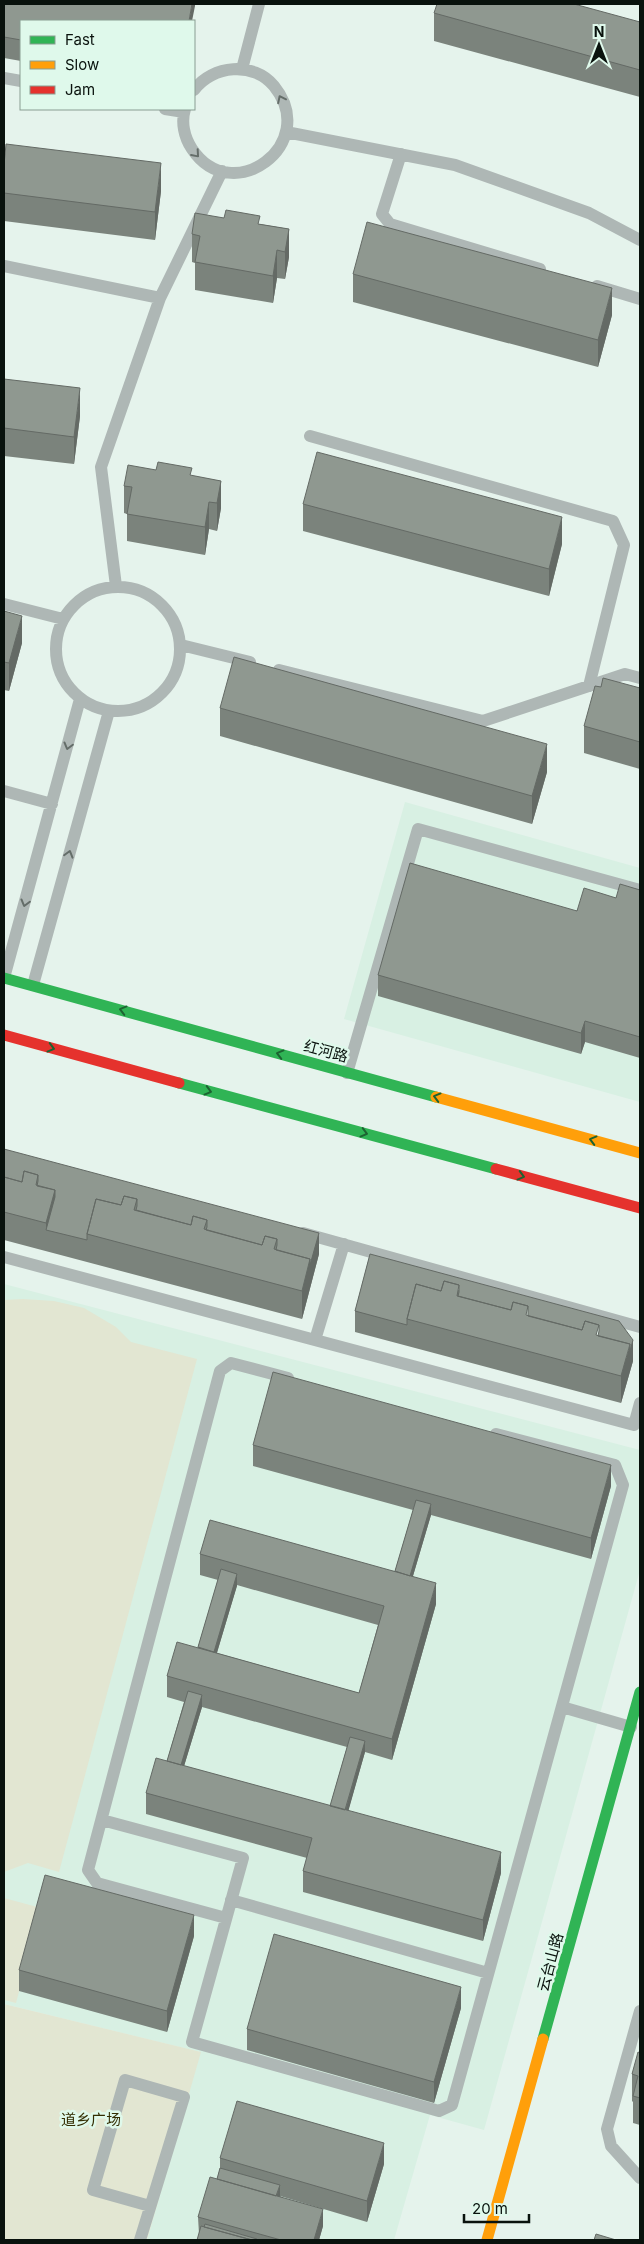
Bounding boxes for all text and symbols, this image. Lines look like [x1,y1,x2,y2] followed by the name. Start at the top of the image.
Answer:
[20,20,195,110] legend
[574,20,624,70] north arrow
[594,23,604,40] text: N
[65,30,95,49] text: Fast
[65,55,99,74] text: Slow
[65,80,95,99] text: Jam
[277,95,287,104] one-way arrow
[191,148,200,157] one-way arrow
[63,742,73,750] one-way arrow
[64,851,74,859] one-way arrow
[20,899,30,907] one-way arrow
[120,1006,128,1016] one-way arrow
[302,1036,350,1066] street label: 红河路
[46,1042,55,1053] one-way arrow
[276,1049,284,1060] one-way arrow
[203,1085,211,1095] one-way arrow
[432,1092,441,1103] one-way arrow
[360,1127,369,1138] one-way arrow
[590,1136,598,1146] one-way arrow
[517,1170,525,1180] one-way arrow
[533,1931,567,1993] street label: 云台山路
[61,2110,121,2129] park label: 道乡广场
[464,2192,529,2224] scale bar
[472,2199,508,2218] text: 20 m

